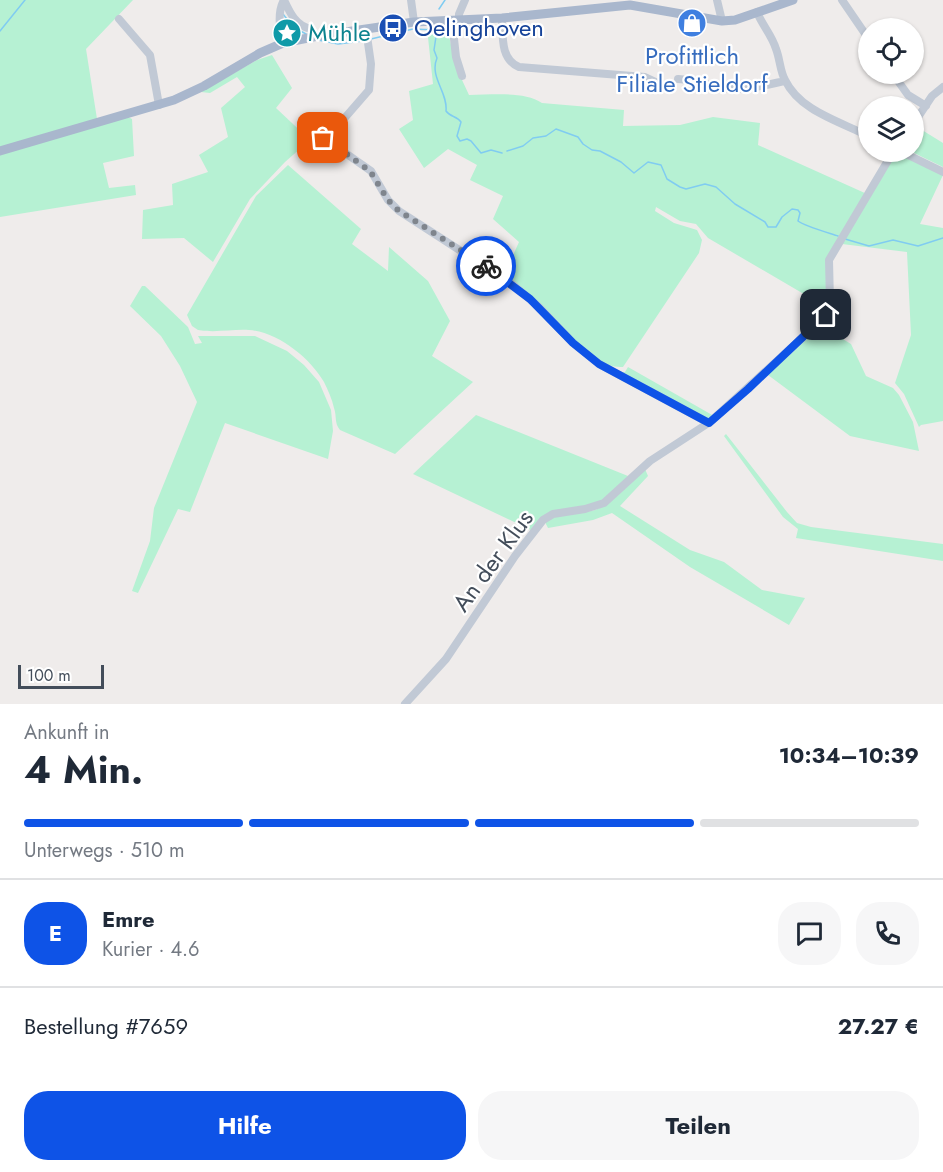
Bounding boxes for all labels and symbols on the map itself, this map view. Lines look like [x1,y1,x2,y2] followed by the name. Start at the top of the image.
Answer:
[676,7,708,39] shop icon: Profittlich Filiale Stieldorf
[414,10,544,45] place label: Oelinghoven
[377,12,409,44] bus stop icon: Oelinghoven
[308,15,371,50] place label: Mühle
[271,17,303,49] place icon: Mühle
[616,38,769,101] place label: Profittlich Filiale Stieldorf
[297,112,348,163] pin
[456,236,516,296] courier
[800,289,851,340] pin
[444,502,542,619] street label: An der Klus
[18,662,104,690] scale bar

